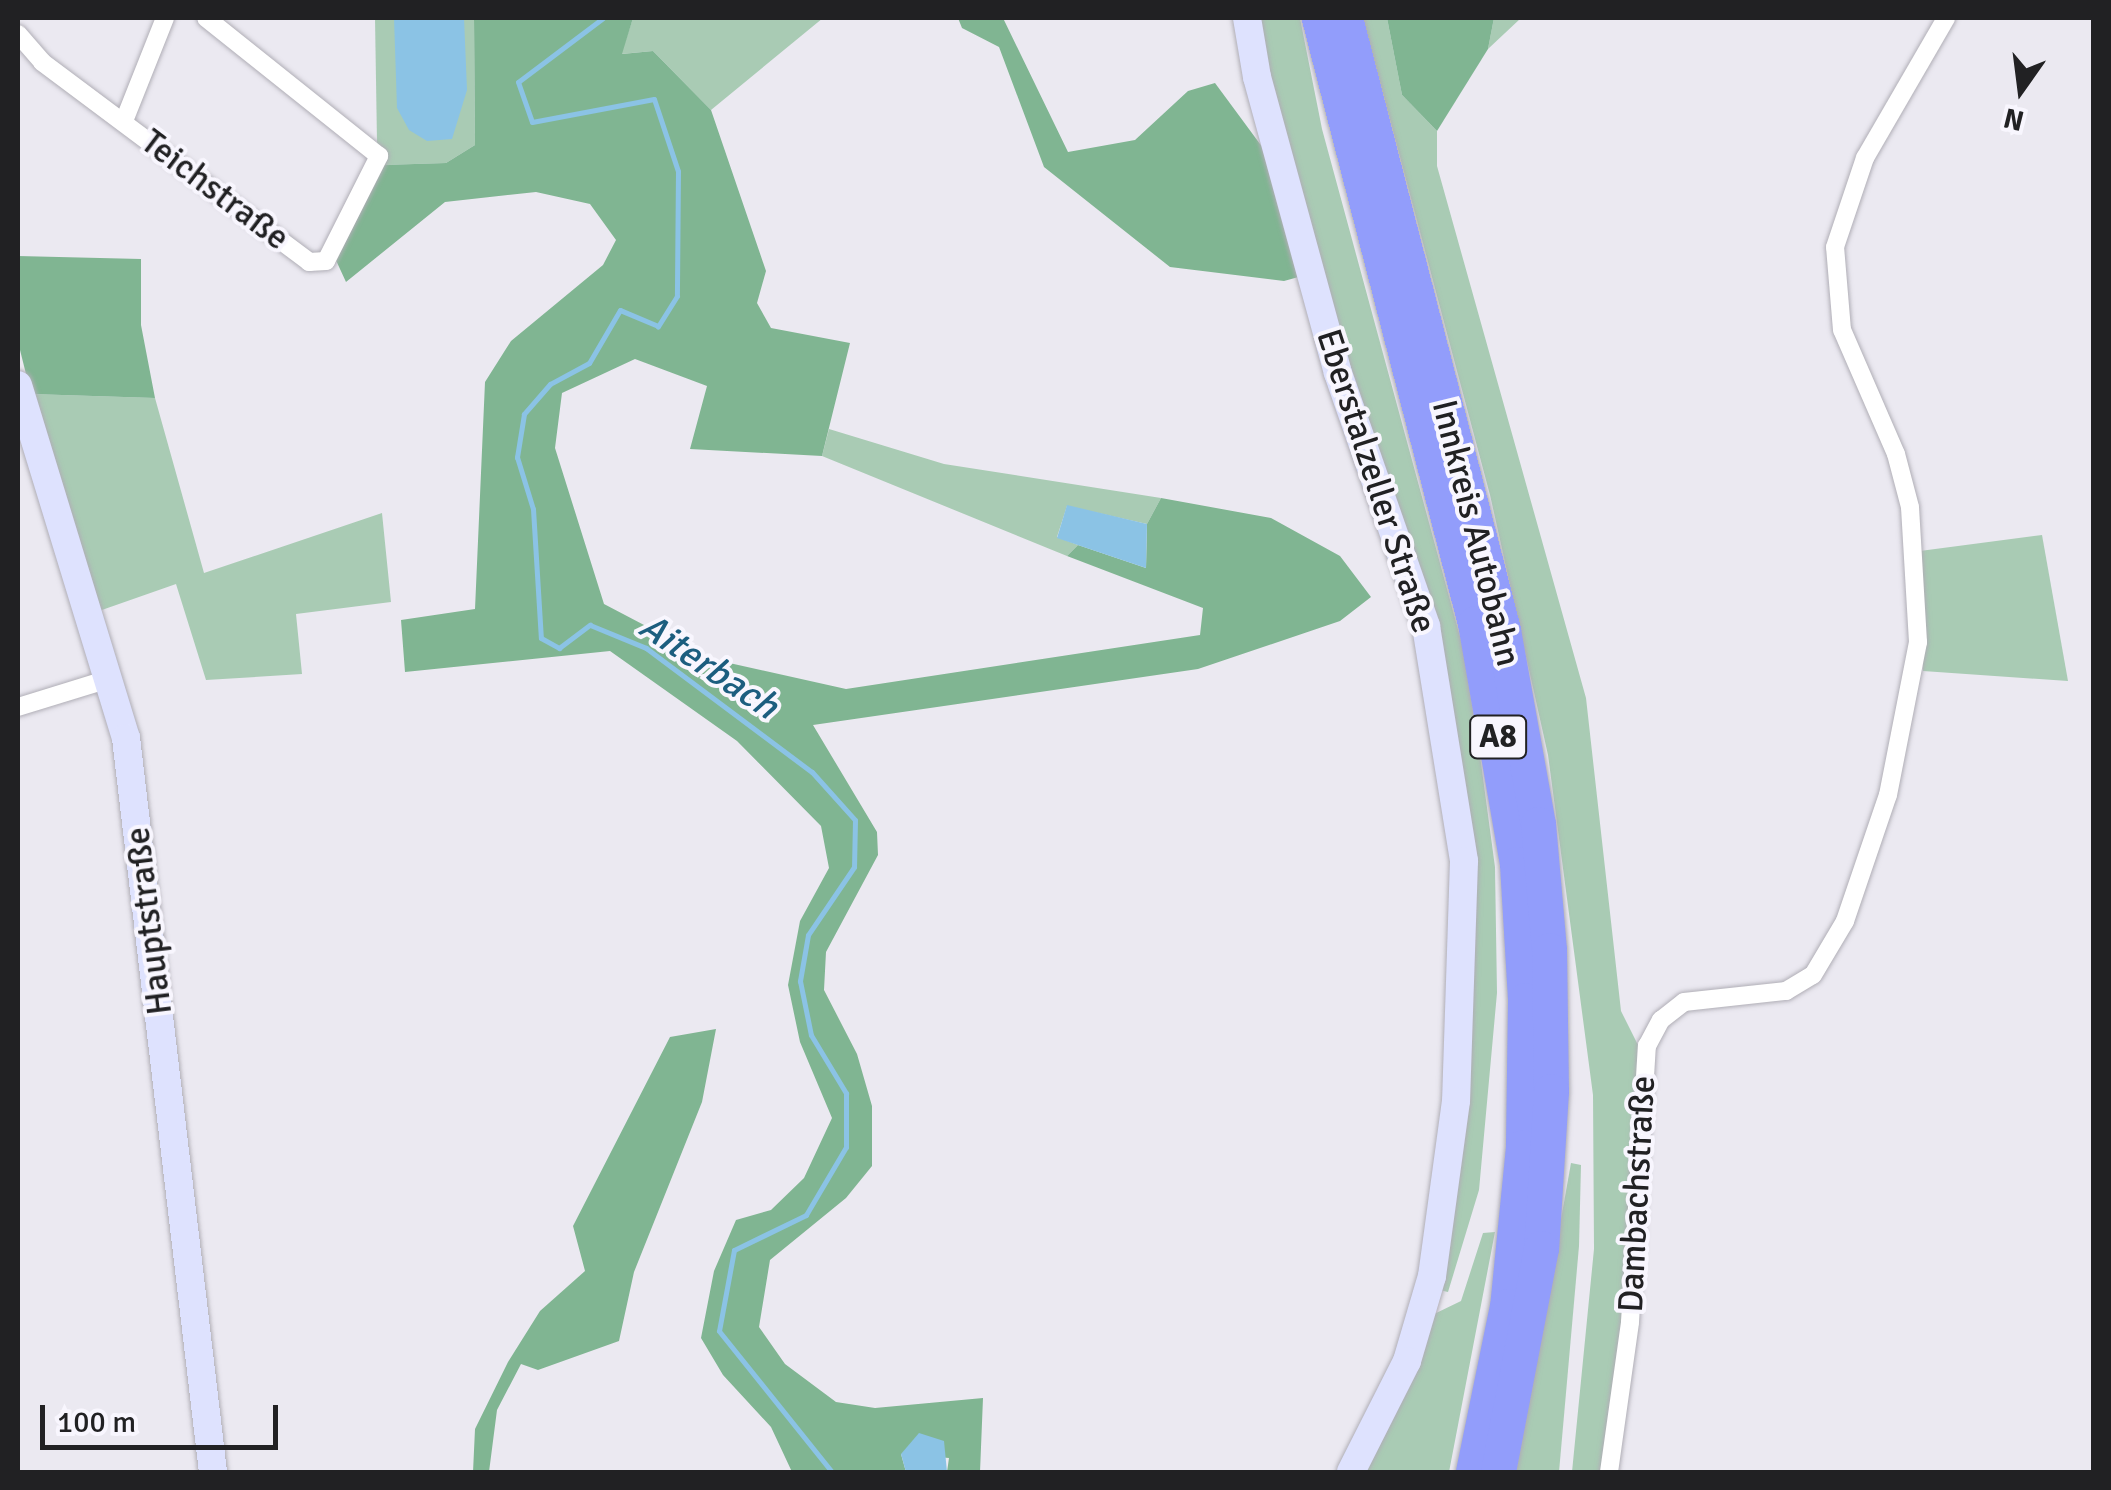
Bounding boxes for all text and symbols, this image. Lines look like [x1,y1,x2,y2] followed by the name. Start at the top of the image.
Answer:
[1971,40,2071,140] north arrow
[2000,100,2027,138] text: N
[133,121,297,259] street label: Teichstraße
[1307,324,1445,638] street label: Eberstalzeller Straße
[1423,396,1529,670] street label: Innkreis Autobahn
[631,603,787,729] water label: Aiterbach
[1468,710,1528,764] road number: A8
[117,825,181,1017] street label: Hauptstraße
[1610,1075,1664,1313] street label: Dambachstraße
[45,1385,282,1447] scale bar
[57,1404,136,1441] text: 100 m

